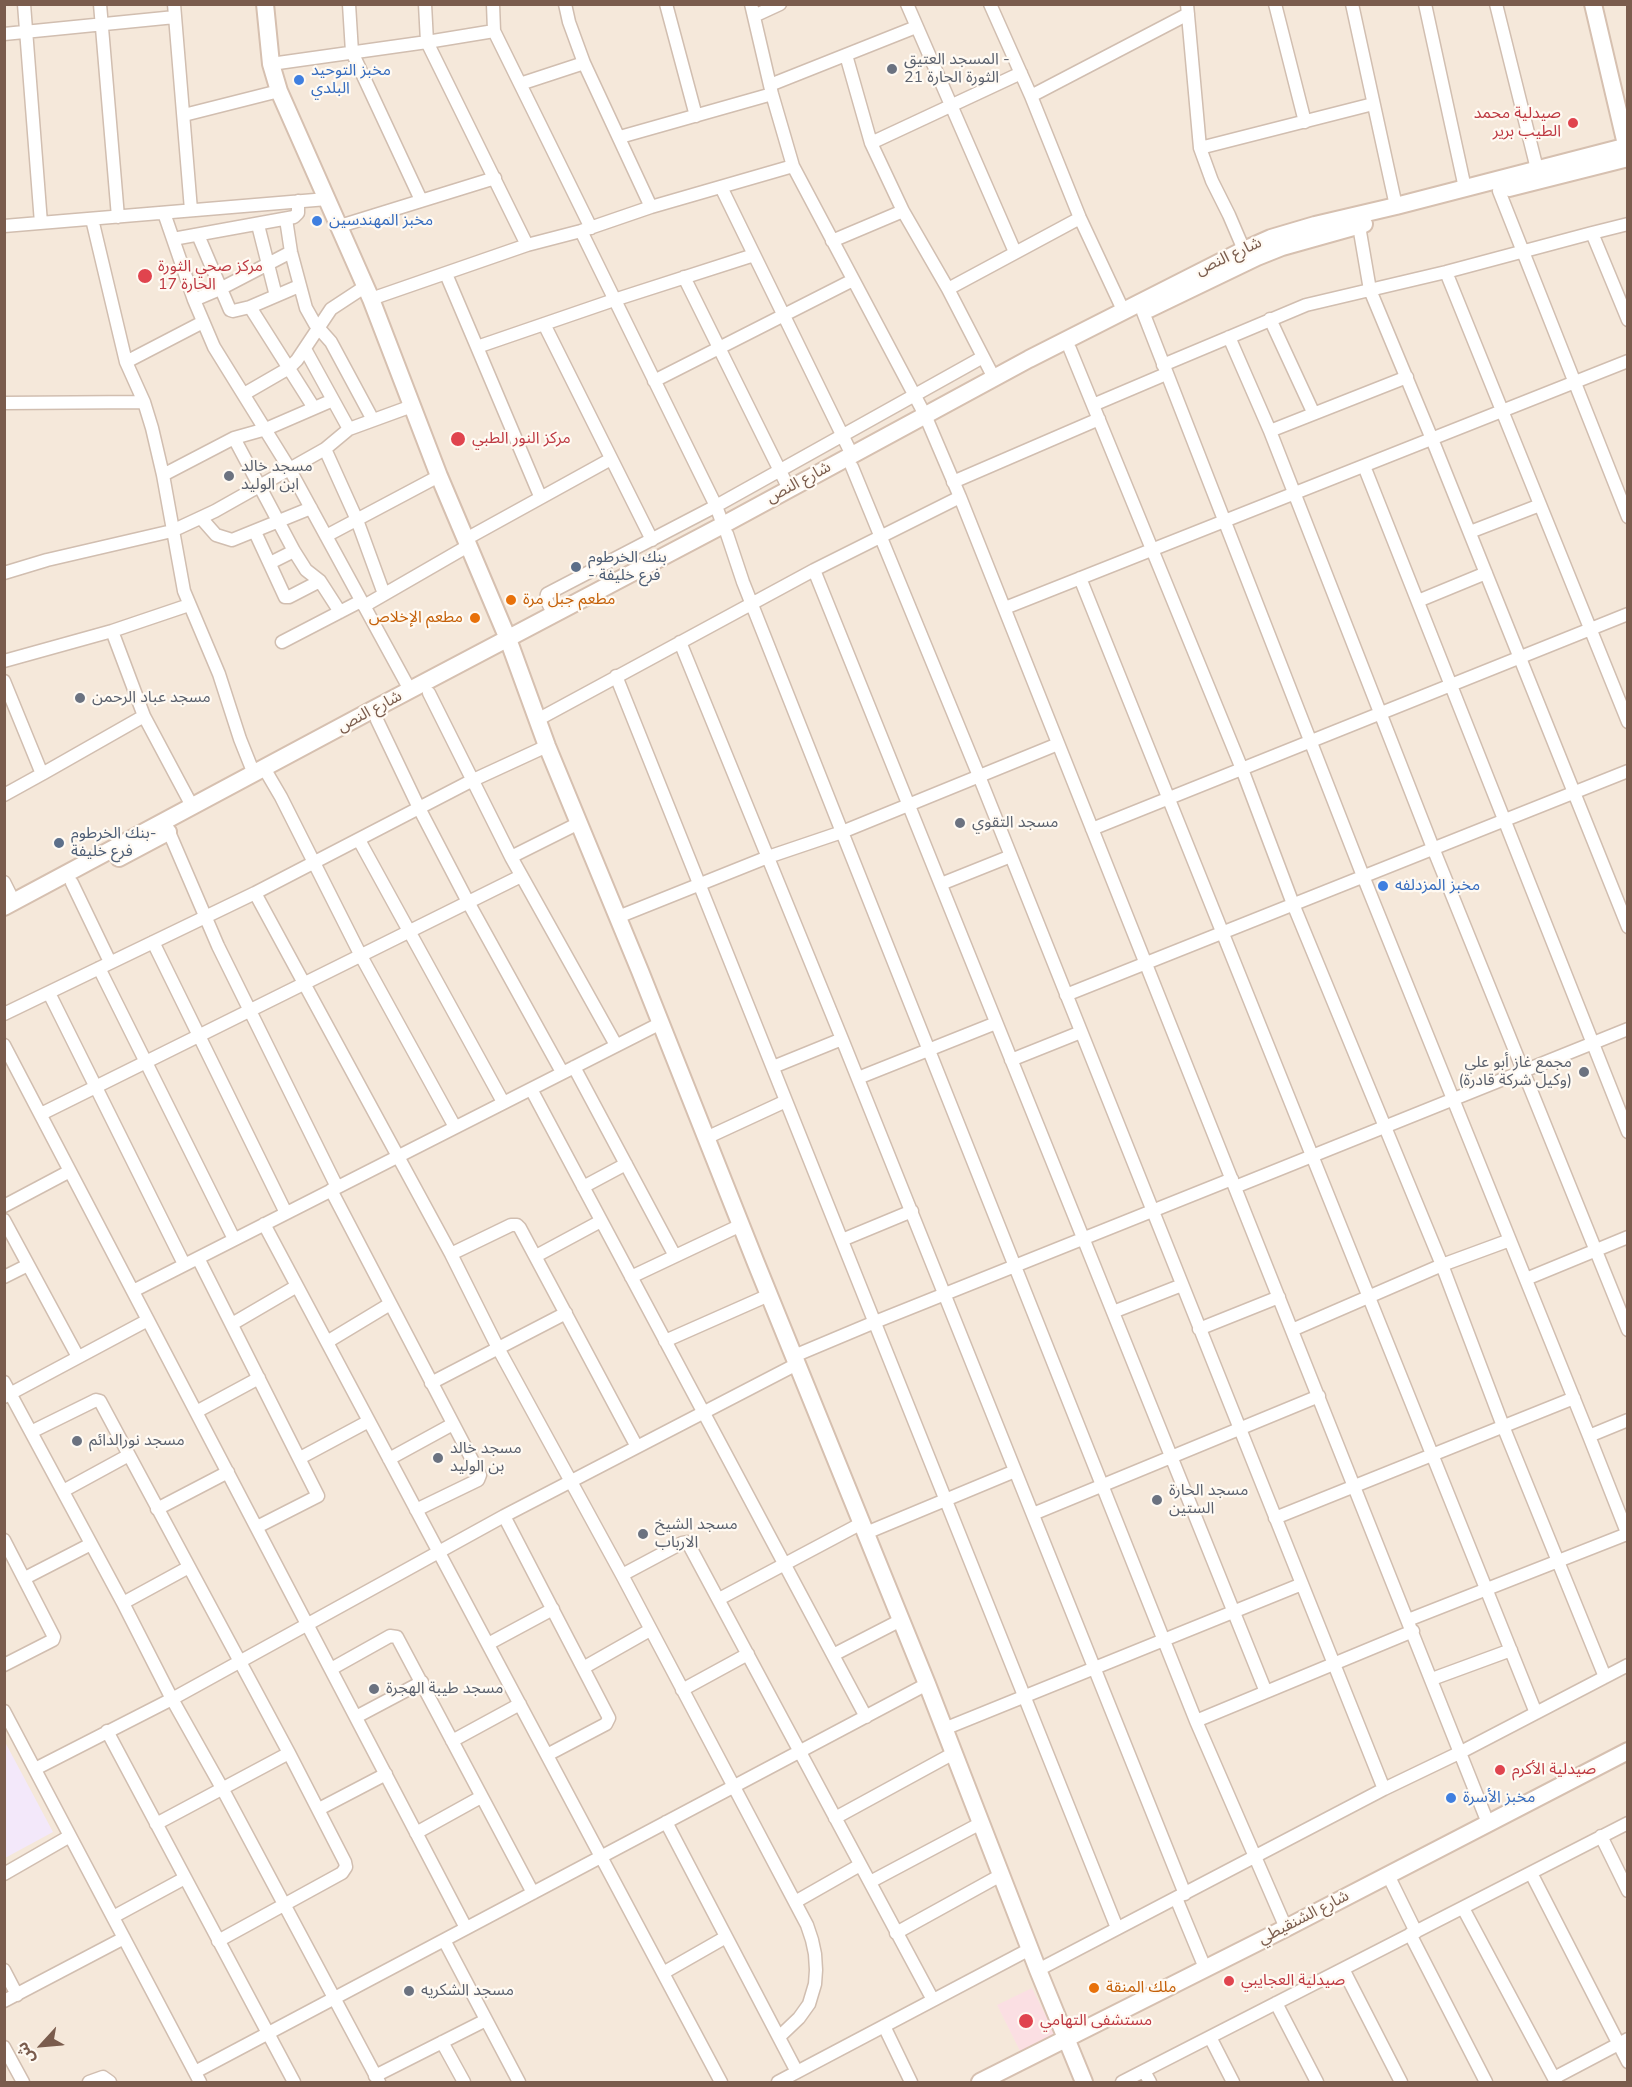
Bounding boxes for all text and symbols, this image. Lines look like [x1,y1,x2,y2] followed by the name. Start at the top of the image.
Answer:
[904,50,1010,88] place label: المسجد العتيق - الثورة الحارة 21
[311,61,391,99] place label: مخبز التوحيد البلدي
[885,62,899,76] marker: المسجد العتيق - الثورة الحارة 21
[292,73,306,87] marker: مخبز التوحيد البلدي
[1474,104,1561,142] place label: صيدلية محمد الطيب برير
[1566,116,1580,130] marker: صيدلية محمد الطيب برير
[329,211,433,231] place label: مخبز المهندسين
[310,214,324,228] marker: مخبز المهندسين
[1193,233,1265,281] street label: شارع النص
[158,257,263,295] place label: مركز صحي الثورة الحارة 17
[136,267,154,285] marker: مركز صحي الثورة الحارة 17
[472,429,571,449] place label: مركز النور الطبي
[449,430,467,448] marker: مركز النور الطبي
[241,457,313,495] place label: مسجد خالد ابن الوليد
[763,458,835,508] street label: شارع النص
[222,469,236,483] marker: مسجد خالد ابن الوليد
[588,548,667,586] place label: بنك الخرطوم - فرع خليفة
[569,560,583,574] marker: بنك الخرطوم - فرع خليفة
[523,590,615,610] place label: مطعم جبل مرة
[504,593,518,607] marker: مطعم جبل مرة
[369,608,463,628] place label: مطعم الإخلاص
[468,611,482,625] marker: مطعم الإخلاص
[334,687,406,737] street label: شارع النص
[92,688,211,708] place label: مسجد عباد الرحمن
[73,691,87,705] marker: مسجد عباد الرحمن
[972,813,1058,833] place label: مسجد التقوي
[953,816,967,830] marker: مسجد التقوي
[71,824,157,862] place label: بنك الخرطوم- فرع خليفة
[52,836,66,850] marker: بنك الخرطوم- فرع خليفة
[1395,876,1480,896] place label: مخبز المزدلفه
[1376,879,1390,893] marker: مخبز المزدلفه
[1458,1053,1572,1091] place label: مجمع غاز أبو علي (وكيل شركة قادرة)
[1577,1065,1591,1079] marker: مجمع غاز أبو علي (وكيل شركة قادرة)
[89,1431,185,1451] place label: مسجد نورالدائم
[70,1434,84,1448] marker: مسجد نورالدائم
[450,1439,522,1477] place label: مسجد خالد بن الوليد
[431,1451,445,1465] marker: مسجد خالد بن الوليد
[1169,1481,1248,1519] place label: مسجد الحارة الستين
[1150,1493,1164,1507] marker: مسجد الحارة الستين
[655,1515,738,1553] place label: مسجد الشيخ الارباب
[636,1527,650,1541] marker: مسجد الشيخ الارباب
[386,1679,503,1699] place label: مسجد طيبة الهجرة
[367,1682,381,1696] marker: مسجد طيبة الهجرة
[1512,1760,1596,1780] place label: صيدلية الأكرم
[1493,1763,1507,1777] marker: صيدلية الأكرم
[1463,1788,1535,1808] place label: مخبز الأسرة
[1444,1791,1458,1805] marker: مخبز الأسرة
[1255,1887,1353,1949] street label: شارع الشنقيطي
[1241,1971,1345,1991] place label: صيدلية العجايبي
[1222,1974,1236,1988] marker: صيدلية العجايبي
[1106,1978,1176,1998] place label: ملك المنقة
[421,1981,514,2001] place label: مسجد الشكريه
[1087,1981,1101,1995] marker: ملك المنقة
[402,1984,416,1998] marker: مسجد الشكريه
[1040,2011,1152,2031] place label: مستشفى التهامي
[1017,2012,1035,2030] marker: مستشفى التهامي
[12,2015,72,2075] north arrow
[11,2038,41,2068] text: ش

